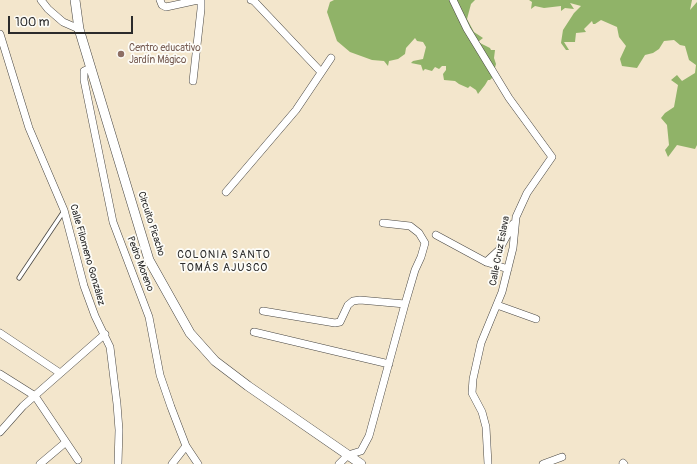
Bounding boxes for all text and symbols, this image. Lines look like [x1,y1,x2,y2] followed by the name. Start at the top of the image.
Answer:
[10,8,135,34] scale bar
[15,15,49,30] text: 100 m
[129,42,201,66] place label: Centro educativo Jardín Mágico
[116,49,126,59] marker: Centro educativo Jardín Mágico
[135,190,167,258] street label: Circuito Picacho
[67,203,107,307] street label: Calle Filomeno González
[487,215,513,287] street label: Calle Cruz Eslava
[124,235,156,293] street label: Pedro Moreno
[177,248,271,274] district label: COLONIA SANTO TOMÁS AJUSCO

